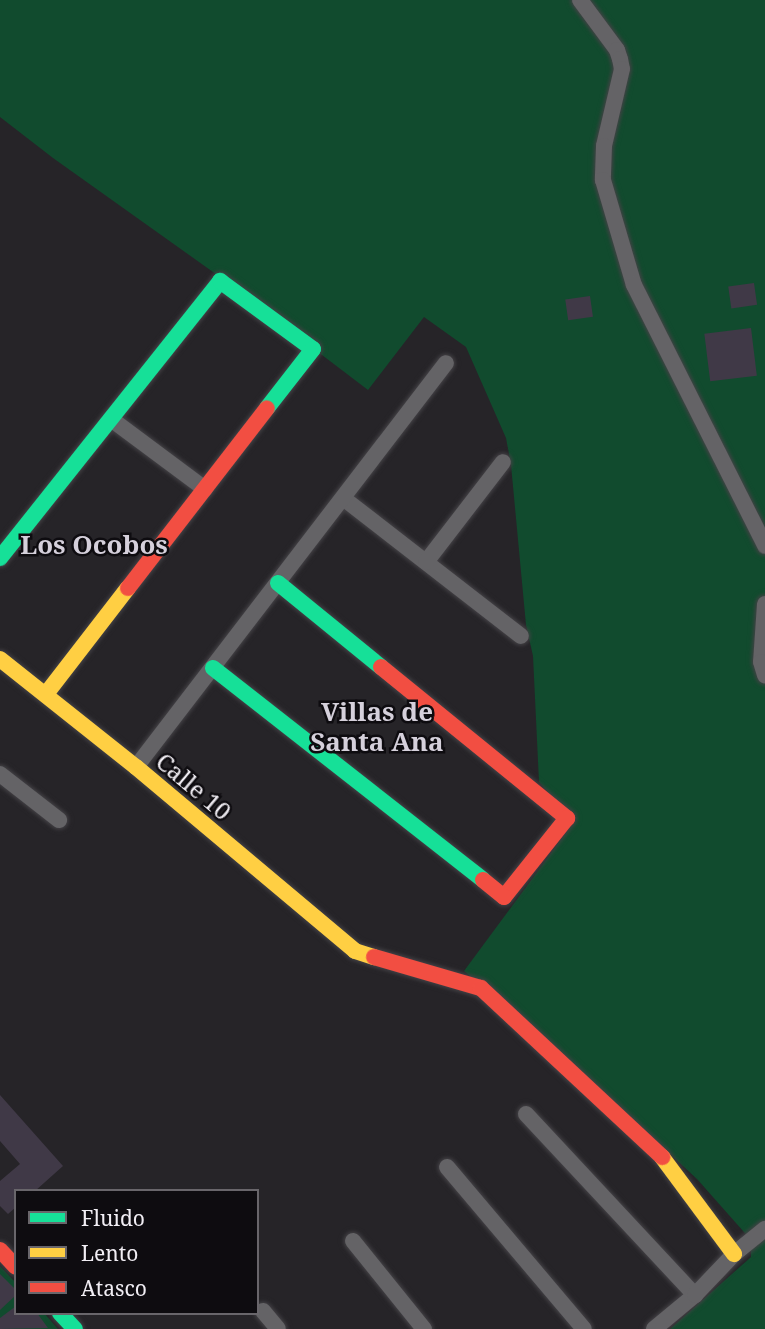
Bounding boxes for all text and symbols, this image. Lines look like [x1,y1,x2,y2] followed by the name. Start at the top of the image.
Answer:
[20,529,168,561] district label: Los Ocobos
[310,696,444,758] district label: Villas de Santa Ana
[151,746,237,826] street label: Calle 10
[14,1189,259,1315] legend
[81,1204,145,1232] text: Fluido
[81,1239,138,1267] text: Lento
[81,1274,147,1302] text: Atasco

